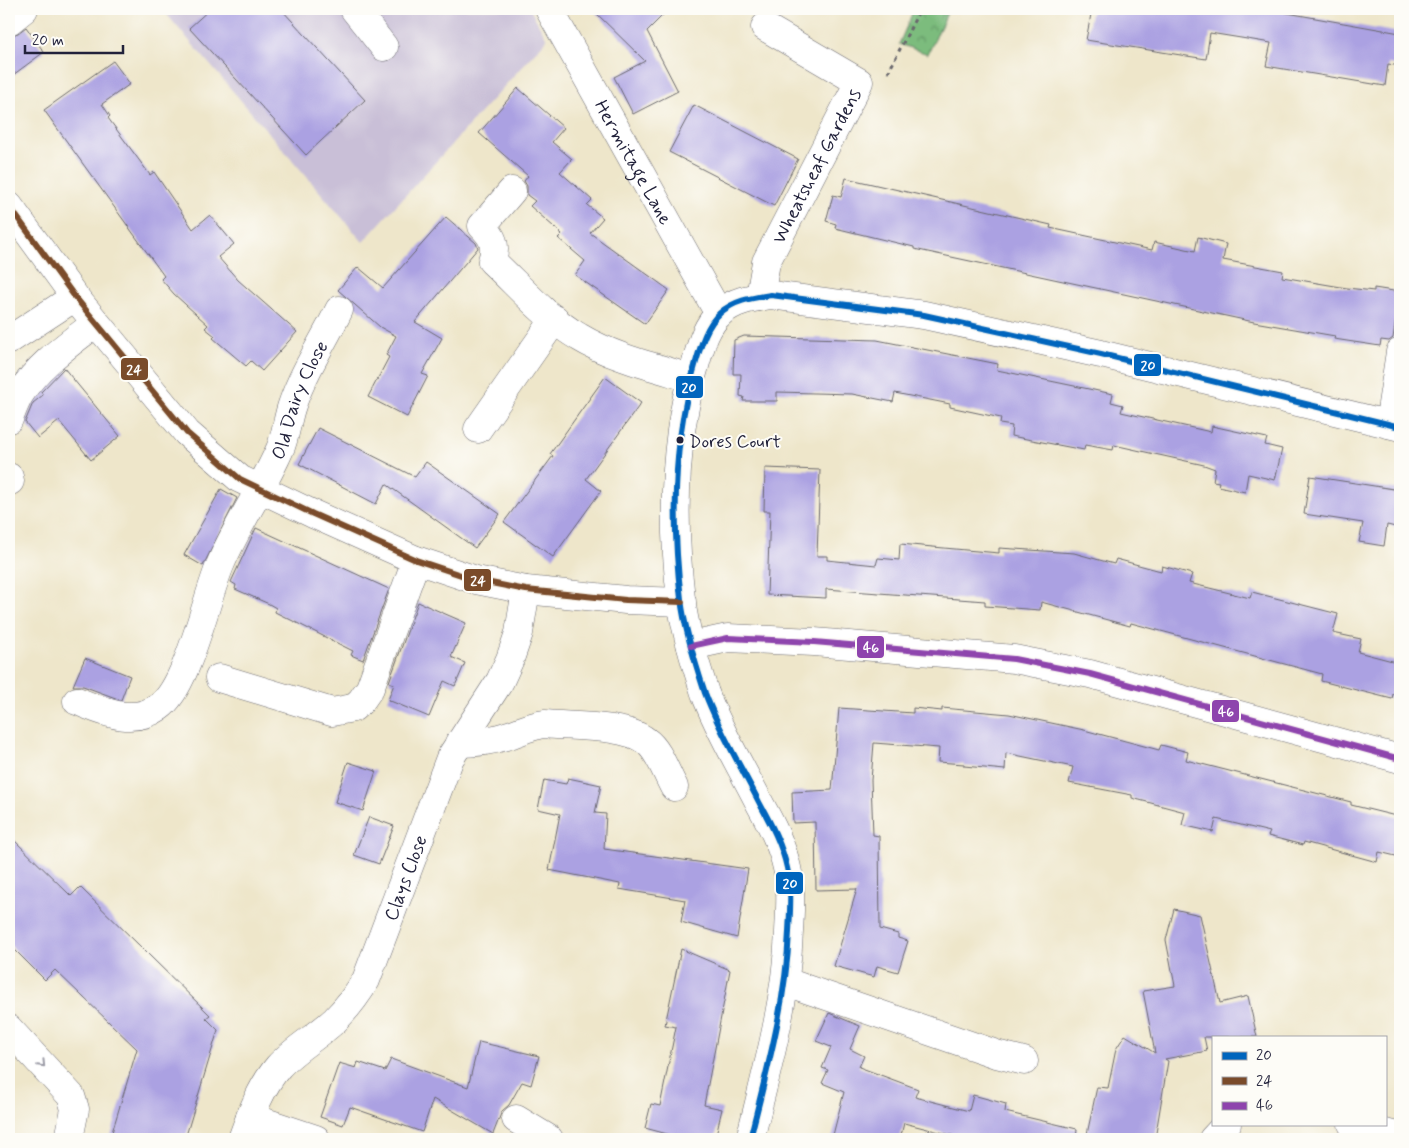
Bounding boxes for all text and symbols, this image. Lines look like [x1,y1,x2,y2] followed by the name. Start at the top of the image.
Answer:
[25,22,122,54] scale bar
[32,31,64,51] text: 20 m
[767,84,868,248] street label: Wheatsheaf Gardens
[588,96,678,229] street label: Hermitage Lane
[266,336,334,464] street label: Old Dairy Close
[1133,353,1162,377] line badge: 20
[120,357,149,381] line badge: 24
[1141,357,1155,375] text: 20
[126,361,142,379] text: 24
[675,375,704,399] line badge: 20
[682,379,696,397] text: 20
[689,430,781,454] place label: Dores Court
[675,435,685,445] marker: Dores Court
[463,568,492,592] line badge: 24
[470,572,486,590] text: 24
[856,635,885,659] line badge: 46
[863,639,879,657] text: 46
[1211,699,1240,723] line badge: 46
[1218,703,1234,721] text: 46
[379,832,434,924] street label: Clays Close
[775,871,804,895] line badge: 20
[783,875,797,893] text: 20
[1212,1036,1386,1126] legend
[1256,1046,1272,1066] text: 20
[37,1058,46,1067] one-way arrow
[1256,1072,1272,1092] text: 24
[1256,1096,1273,1116] text: 46

